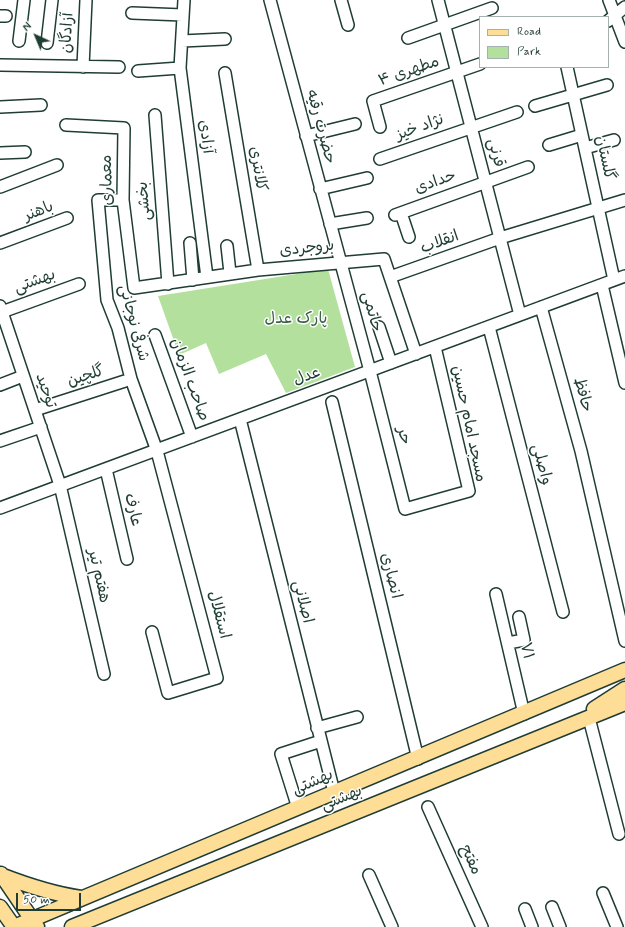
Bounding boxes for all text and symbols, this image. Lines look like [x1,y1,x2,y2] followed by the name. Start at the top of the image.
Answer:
[57,12,79,54] street label: آزادگان
[16,16,56,56] north arrow
[479,16,609,68] legend
[20,20,35,35] text: N
[517,24,541,40] text: Road
[517,44,541,60] text: Park
[376,53,442,91] street label: مطهری ۴
[301,88,339,166] street label: حضرت رقیه
[393,110,447,146] street label: نژاد خیز
[193,119,217,155] street label: آزادی
[590,134,618,182] street label: گلستان
[482,137,508,169] street label: قرنی
[244,145,270,193] street label: کلانتری
[98,154,118,206] street label: معماری
[412,167,458,199] street label: حدادی
[134,181,156,221] street label: بخشی
[22,198,56,226] street label: باهنر
[418,227,462,259] street label: انقلاب
[279,237,335,261] street label: بروجردی
[12,266,58,298] street label: بهشتی
[114,283,152,363] street label: شرفی نوجانی
[356,290,386,334] street label: حاتمی
[265,310,327,330] park label: پارک عدل
[165,336,213,424] street label: صاحب الزمان
[65,362,107,392] street label: گلچین
[291,363,323,391] street label: عدل
[446,364,490,484] street label: مسجد امام حسین
[30,371,60,411] street label: توحید
[568,376,596,414] street label: حافظ
[392,425,414,447] street label: حر
[526,442,556,488] street label: واصلی
[119,492,145,528] street label: عارف
[82,547,114,605] street label: هفتم تیر
[375,551,405,601] street label: انصاری
[287,579,317,625] street label: اصلانی
[202,589,234,641] street label: استقلال
[515,641,537,661] street label: ۷۱
[289,766,337,800] street label: بهشتى
[318,782,366,816] street label: بهشتی
[455,842,485,878] street label: مفتح
[18,885,83,911] scale bar
[23,892,50,908] text: 50 m

